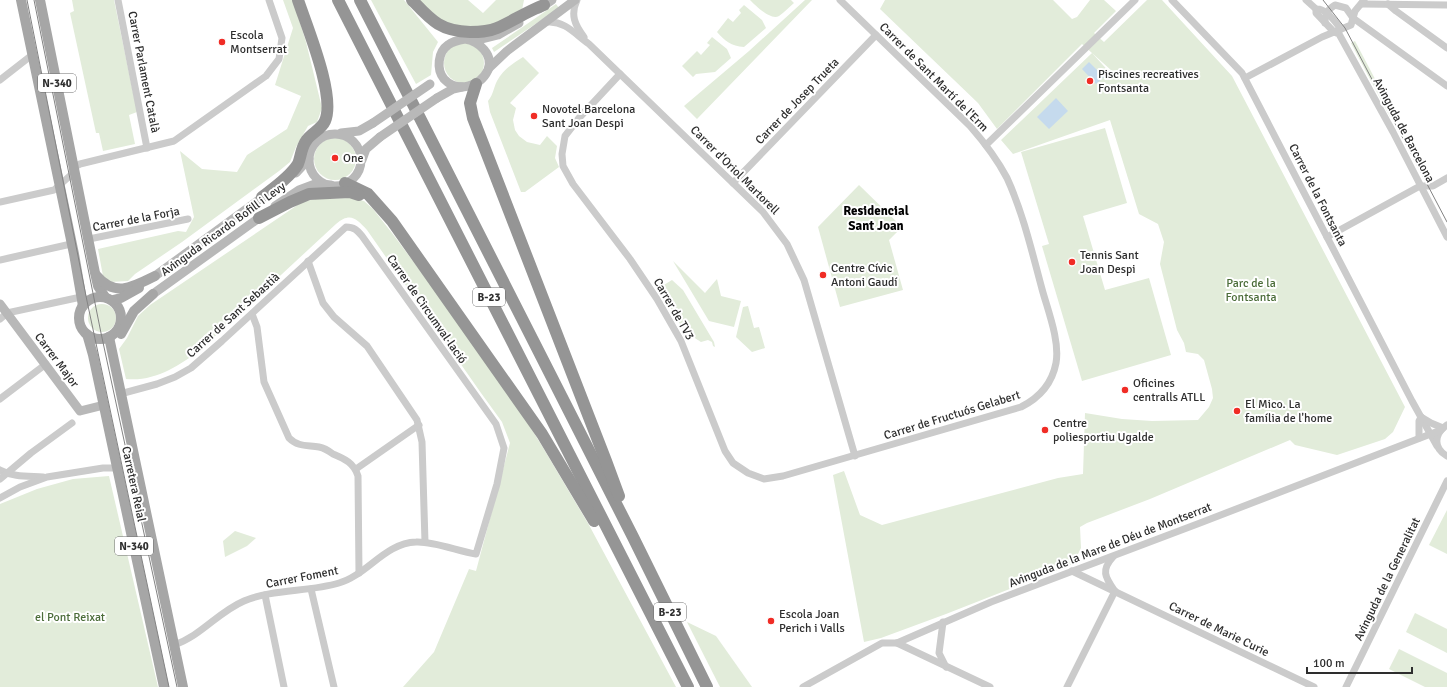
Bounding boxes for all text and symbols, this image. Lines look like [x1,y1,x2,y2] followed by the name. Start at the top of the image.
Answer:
[124,10,163,134] street label: Carrer Parlament Català
[876,20,991,135] street label: Carrer de Sant Martí de l'Erm
[230,28,287,57] place label: Escola Montserrat
[217,37,227,47] marker: Escola Montserrat
[752,55,842,148] street label: Carrer de Josep Trueta
[1098,67,1199,96] place label: Piscines recreatives Fontsanta
[38,74,76,92] road number: N-340
[1370,75,1438,185] street label: Avinguda de Barcelona
[1085,76,1095,86] marker: Piscines recreatives Fontsanta
[542,102,635,131] place label: Novotel Barcelona Sant Joan Despi
[529,111,539,121] marker: Novotel Barcelona Sant Joan Despi
[687,123,783,218] street label: Carrer d'Oriol Martorell
[1285,141,1350,249] street label: Carrer de la Fontsanta
[343,151,363,166] place label: One
[330,153,340,163] marker: One
[158,179,289,280] street label: Avinguda Ricardo Bofill i Levy
[843,203,909,234] district label: Residencial Sant Joan
[91,204,181,235] street label: Carrer de la Forja
[1080,248,1139,277] place label: Tennis Sant Joan Despi
[383,252,470,367] street label: Carrer de Circumval·lació
[1067,257,1077,267] marker: Tennis Sant Joan Despi
[831,261,898,290] place label: Centre Cívic Antoni Gaudí
[184,270,283,361] street label: Carrer de Sant Sebastià
[818,270,828,280] marker: Centre Cívic Antoni Gaudí
[650,276,697,343] street label: Carrer de TV3
[1225,276,1277,305] park label: Parc de la Fontsanta
[473,288,505,306] road number: B-23
[31,330,82,391] street label: Carrer Major
[1133,376,1205,405] place label: Oficines centralls ATLL
[1120,385,1130,395] marker: Oficines centralls ATLL
[882,388,1022,443] street label: Carrer de Fructuós Gelabert
[1245,397,1332,426] place label: El Mico. La família de l'home
[1232,406,1242,416] marker: El Mico. La família de l'home
[1053,416,1154,445] place label: Centre poliesportiu Ugalde
[1040,425,1050,435] marker: Centre poliesportiu Ugalde
[118,445,149,524] street label: Carretera Reial
[1007,500,1214,591] street label: Avinguda de la Mare de Déu de Montserrat
[1351,515,1424,643] street label: Avinguda de la Generalitat
[115,537,153,555] road number: N-340
[265,563,340,592] street label: Carrer Foment
[1166,599,1271,660] street label: Carrer de Marie Curie
[654,603,686,621] road number: B-23
[779,607,845,636] place label: Escola Joan Perich i Valls
[35,610,105,625] park label: el Pont Reixat
[766,616,776,626] marker: Escola Joan Perich i Valls
[1307,649,1412,675] scale bar
[1313,656,1345,671] text: 100 m

